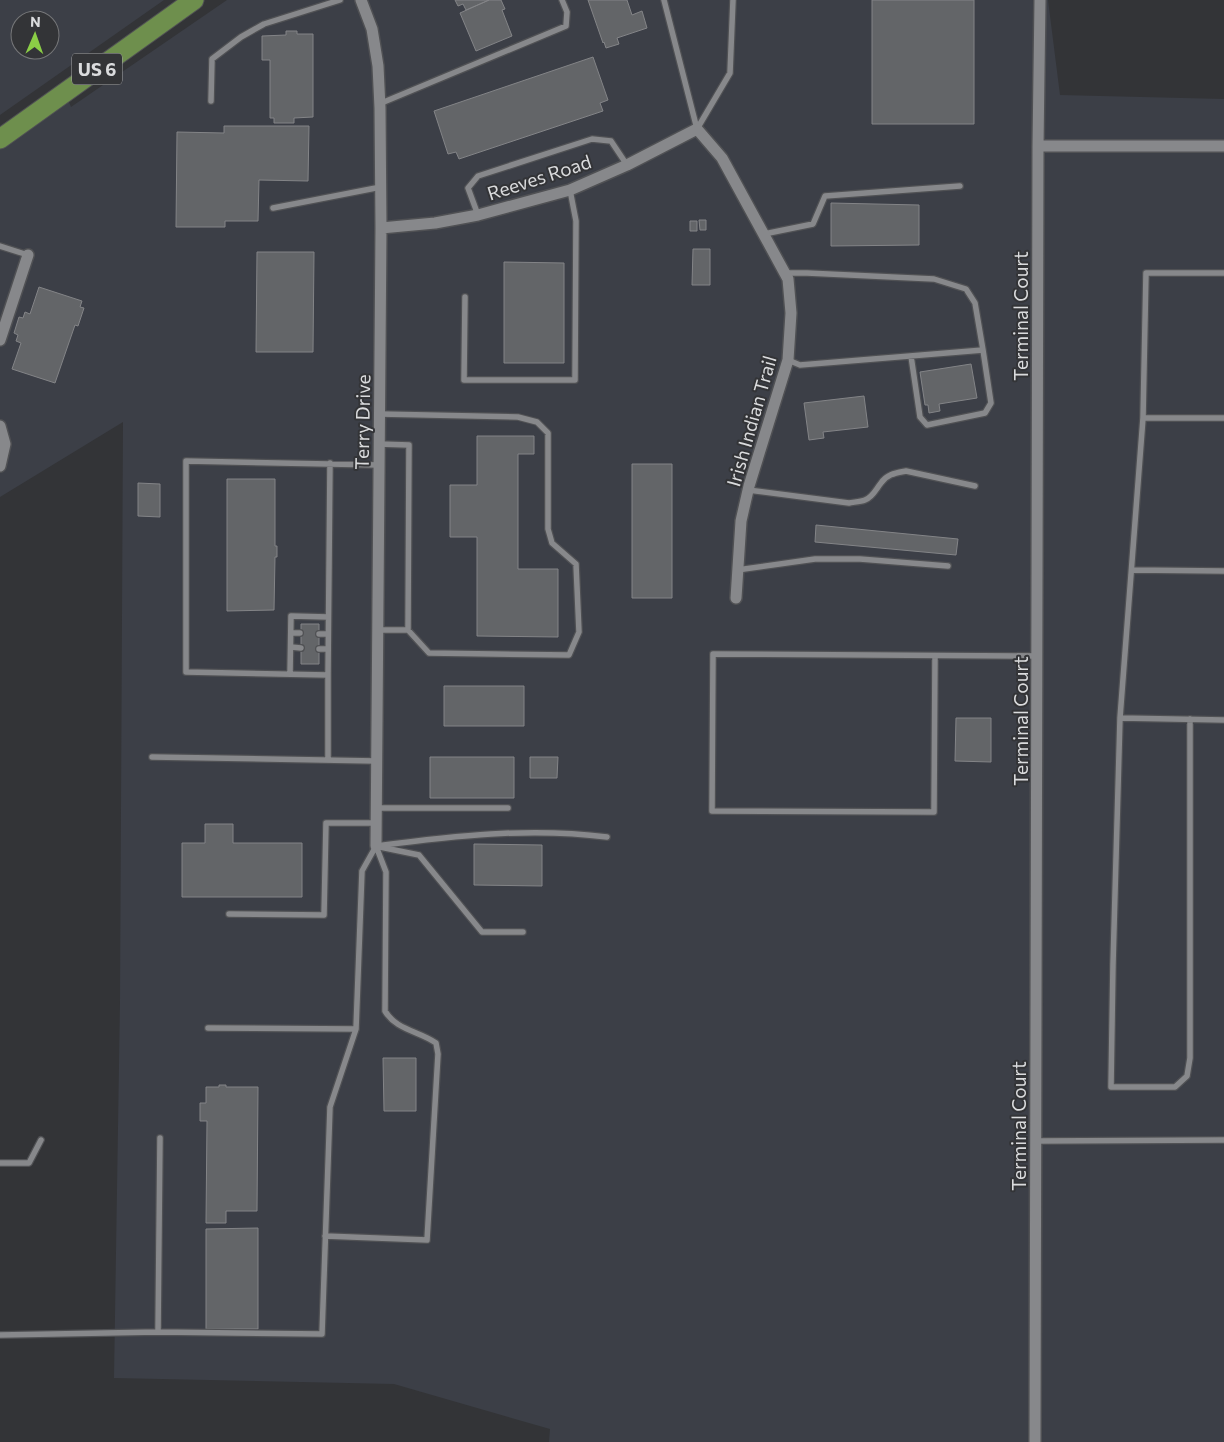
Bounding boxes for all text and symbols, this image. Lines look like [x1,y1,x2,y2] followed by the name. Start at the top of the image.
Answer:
[10,10,60,60] north arrow
[30,13,41,30] text: N
[72,54,122,85] road number: US 6
[484,149,594,205] street label: Reeves Road
[1009,251,1032,381] street label: Terminal Court
[721,353,781,489] street label: Irish Indian Trail
[350,374,374,470] street label: Terry Drive
[1009,656,1032,786] street label: Terminal Court
[1007,1061,1030,1191] street label: Terminal Court

